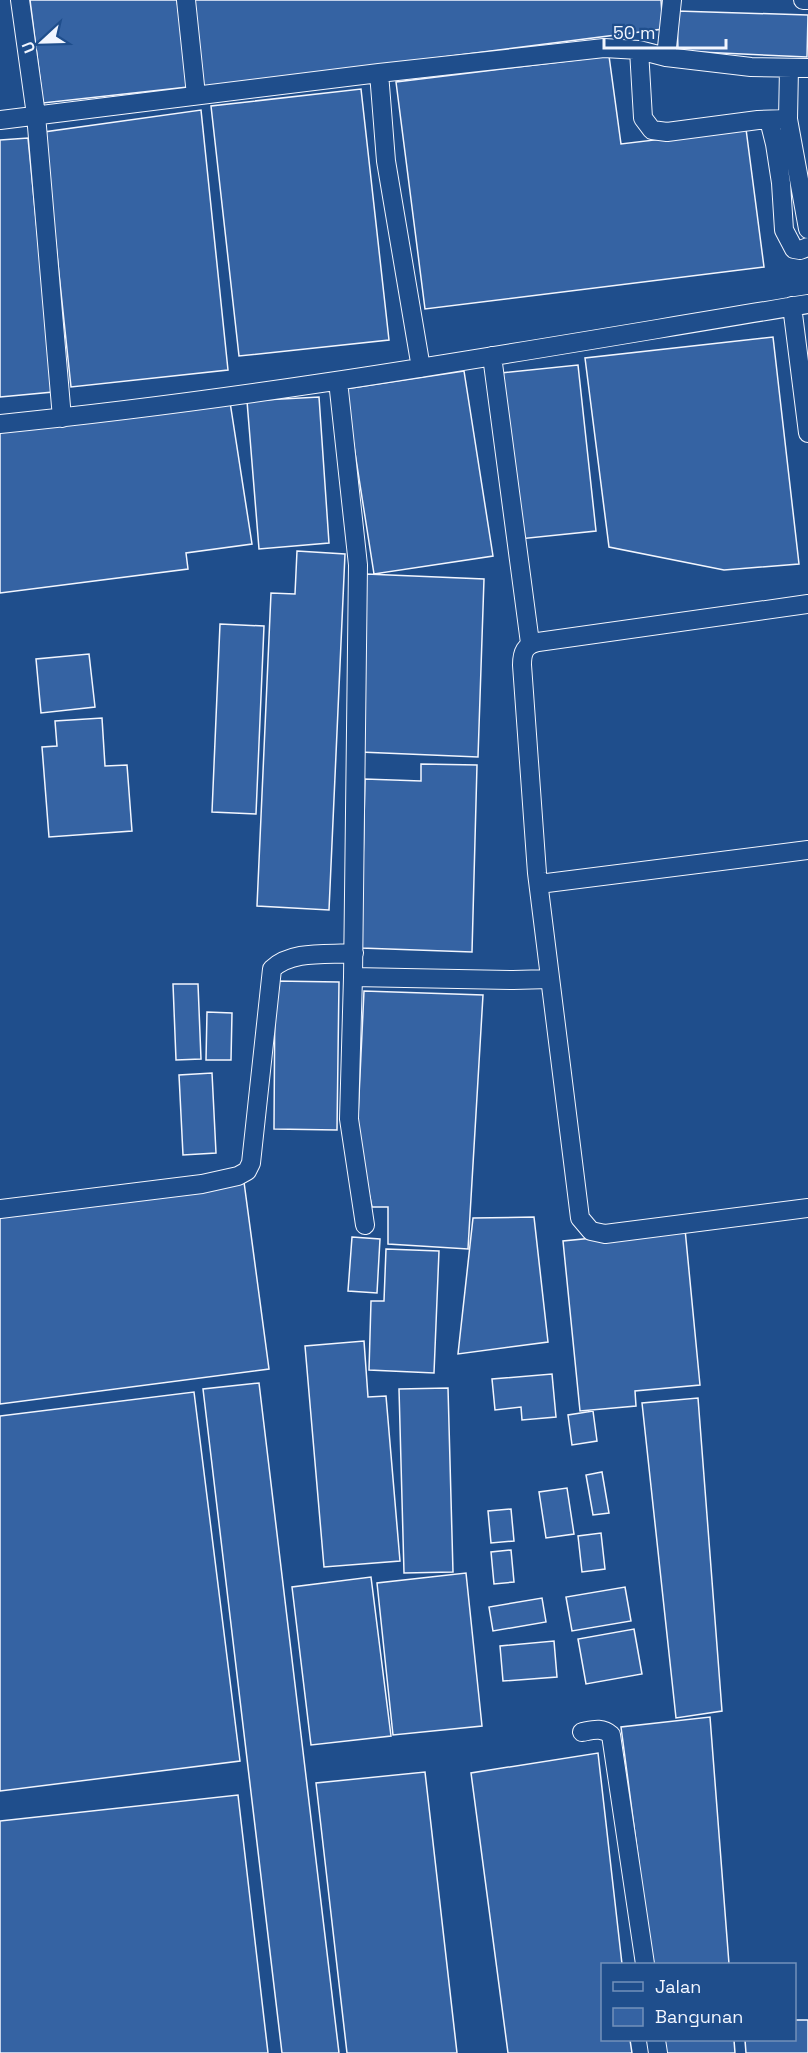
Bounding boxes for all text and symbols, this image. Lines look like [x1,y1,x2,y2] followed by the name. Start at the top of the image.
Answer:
[12,12,72,72] north arrow
[604,12,726,50] scale bar
[613,21,655,44] text: 50 m
[17,39,40,56] text: U
[601,1963,796,2041] legend
[655,1975,701,1998] text: Jalan
[655,2005,743,2028] text: Bangunan

